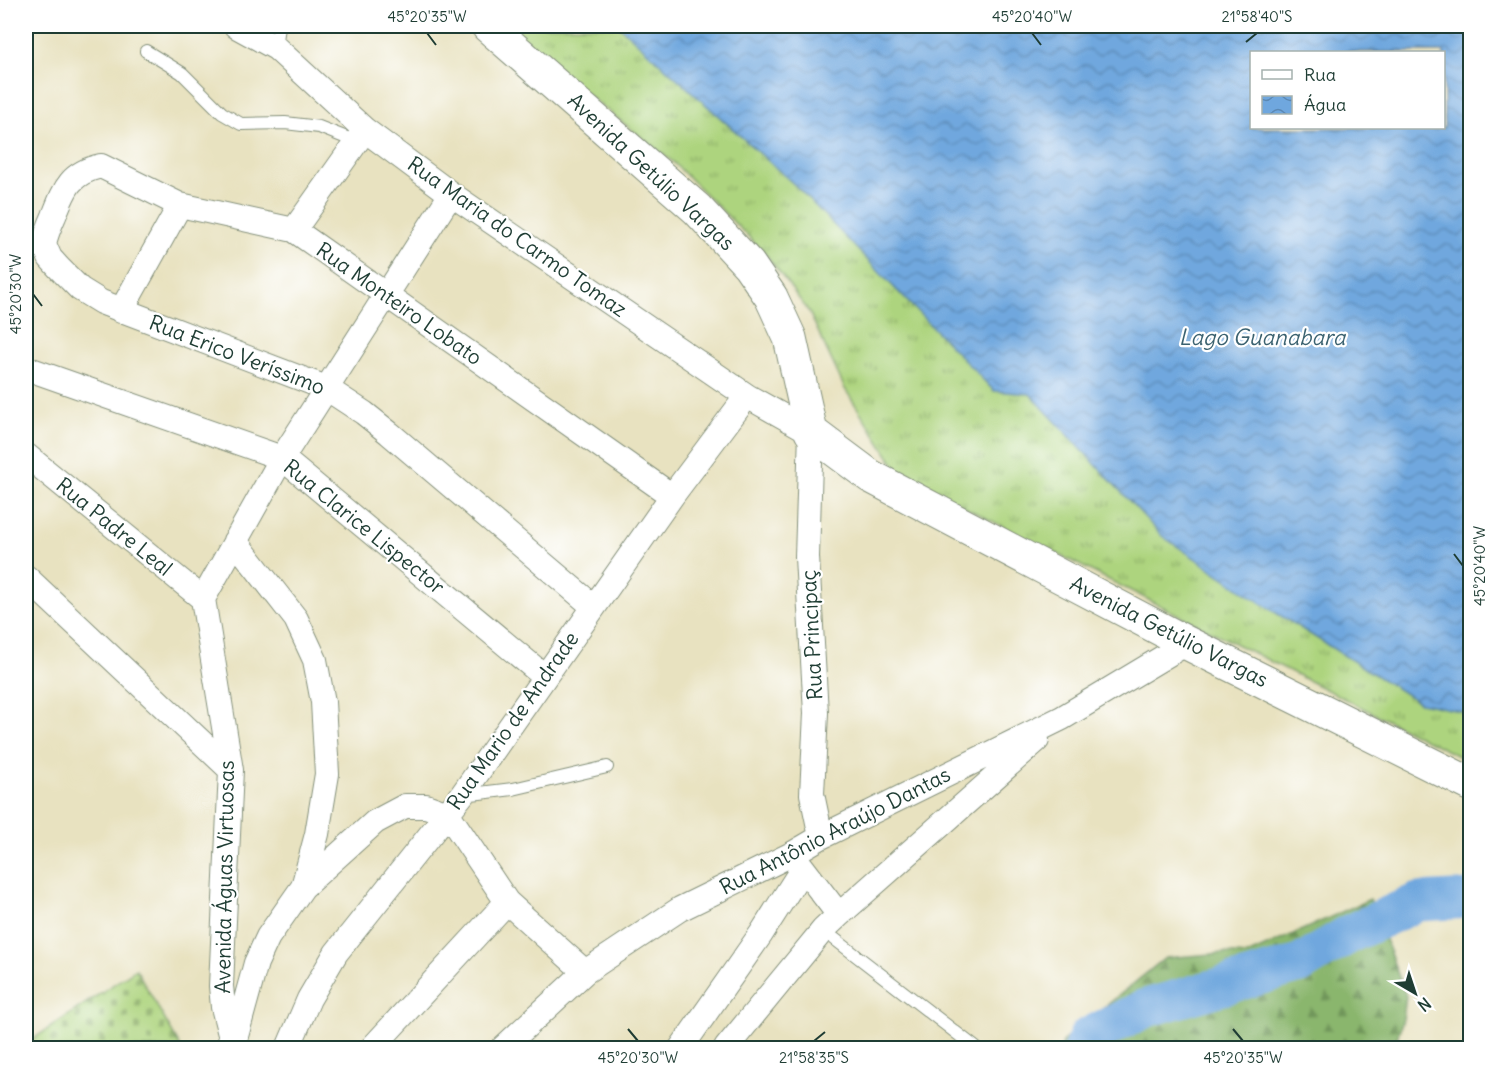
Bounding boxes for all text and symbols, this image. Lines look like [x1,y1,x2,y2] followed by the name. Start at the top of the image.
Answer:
[387,7,467,26] text: 45°20'35"W
[992,7,1072,26] text: 45°20'40"W
[1222,7,1292,26] text: 21°58'40"S
[1250,51,1445,129] legend
[1304,63,1336,86] text: Rua
[562,87,741,256] street label: Avenida Getúlio Vargas
[1304,93,1346,116] text: Água
[402,150,632,323] street label: Rua Maria do Carmo Tomaz
[311,236,488,371] street label: Rua Monteiro Lobato
[6,253,25,334] text: 45°20'30"W
[145,309,329,400] street label: Rua Erico Veríssimo
[1179,323,1347,351] water label: Lago Guanabara
[278,453,451,600] street label: Rua Clarice Lispector
[51,471,178,582] street label: Rua Padre Leal
[1470,526,1489,606] text: 45°20'40"W
[795,569,828,701] street label: Rua Principaç
[1066,570,1273,693] street label: Avenida Getúlio Vargas
[441,626,584,815] street label: Rua Mario de Andrade
[209,760,240,994] street label: Avenida Águas Virtuosas
[715,761,955,901] street label: Rua Antônio Araújo Dantas
[1385,963,1445,1023] north arrow
[1414,993,1435,1016] text: N
[598,1048,679,1067] text: 45°20'30"W
[779,1048,849,1067] text: 21°58'35"S
[1203,1048,1283,1067] text: 45°20'35"W

